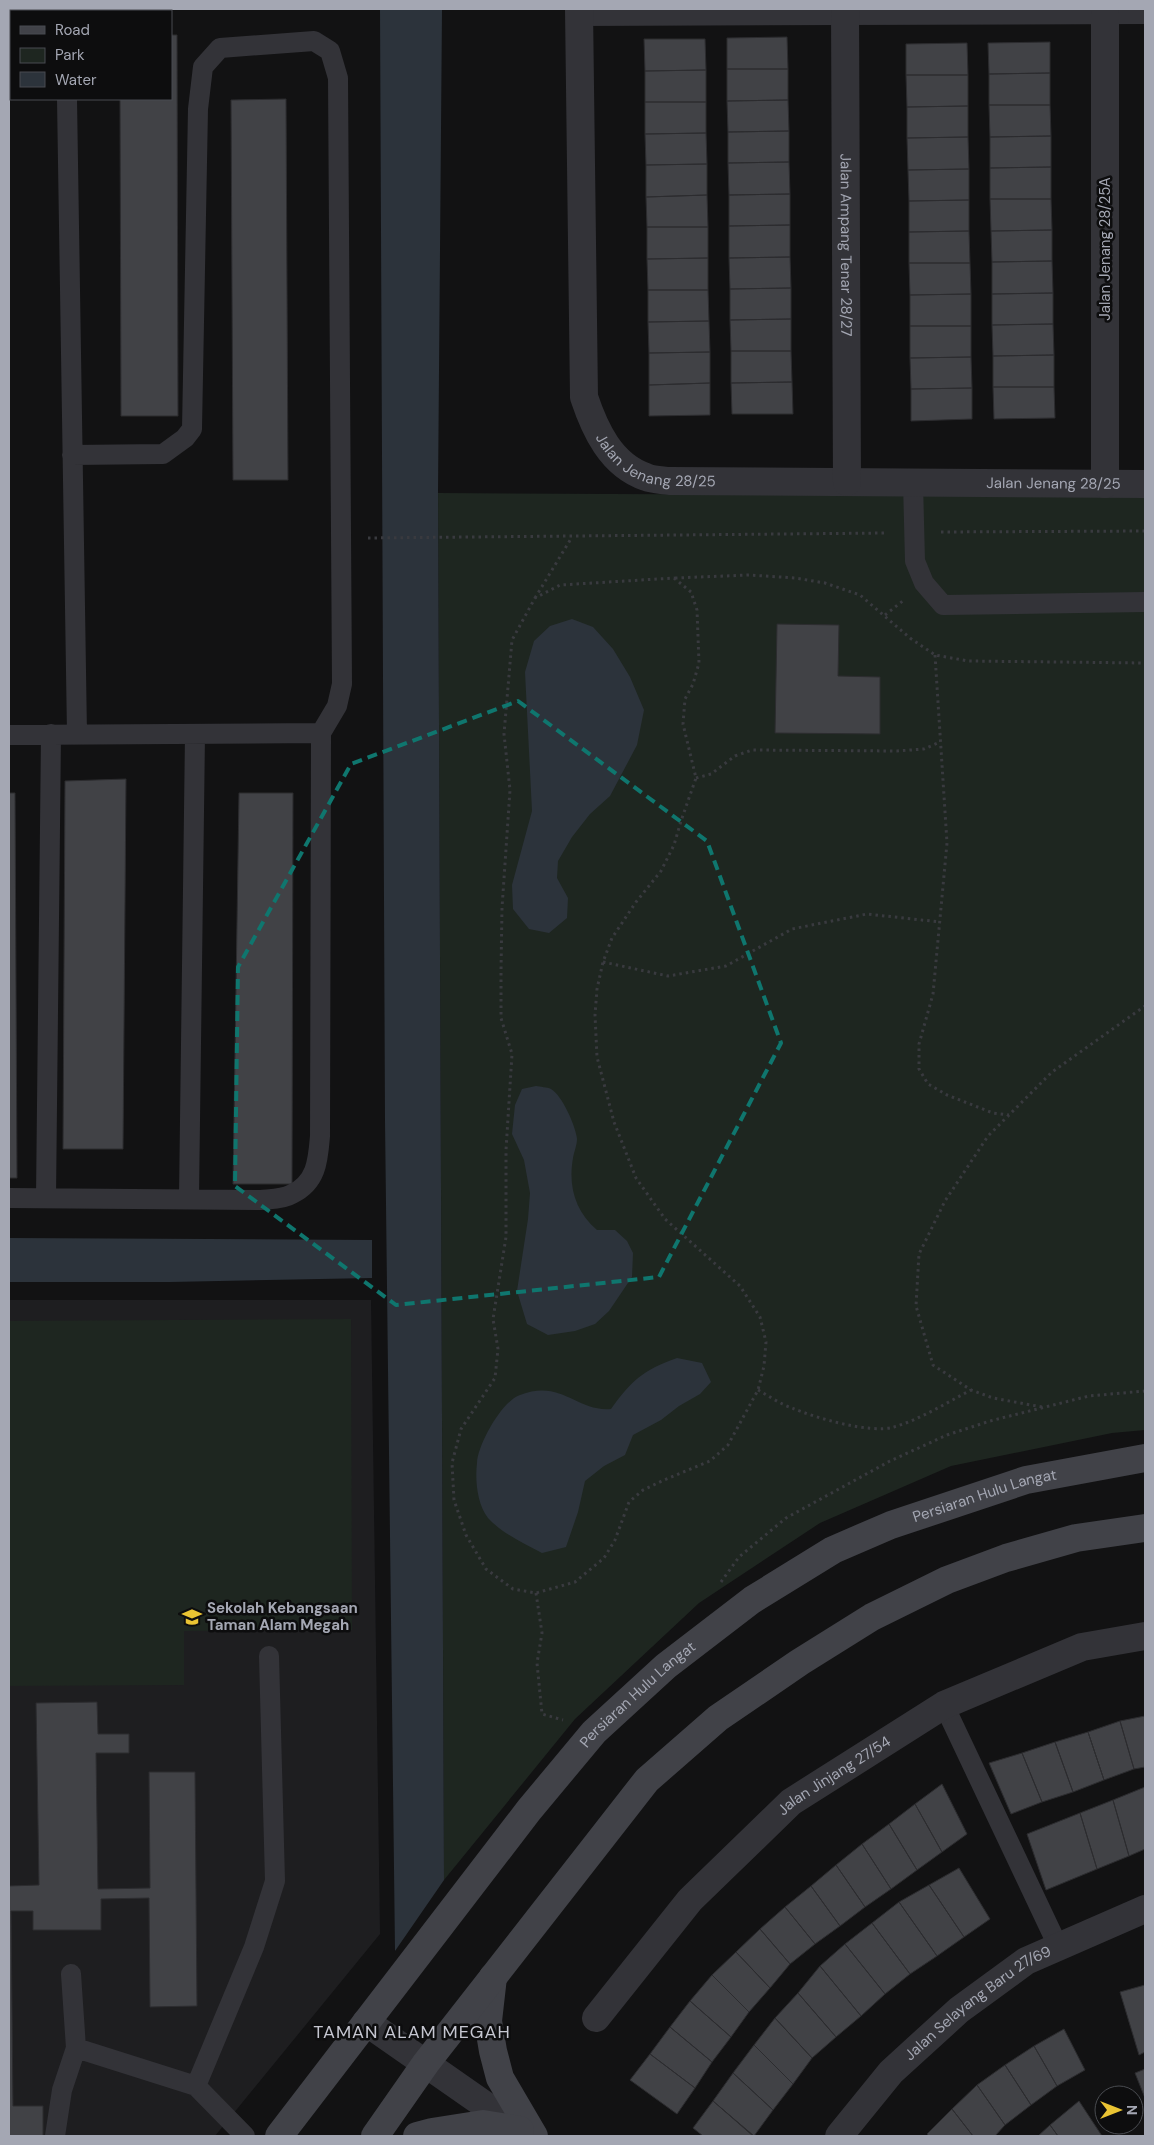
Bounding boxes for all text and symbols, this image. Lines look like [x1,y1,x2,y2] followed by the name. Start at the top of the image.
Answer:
[10,10,172,100] legend
[55,20,90,40] text: Road
[55,45,85,65] text: Park
[55,70,97,90] text: Water
[836,153,856,337] street label: Jalan Ampang Tenar 28/27
[1095,177,1115,321] street label: Jalan Jenang 28/25A
[591,430,716,491] street label: Jalan Jenang 28/25
[986,473,1121,494] street label: Jalan Jenang 28/25
[910,1465,1058,1527] street label: Persiaran Hulu Langat
[207,1598,358,1635] place label: Sekolah Kebangsaan Taman Alam Megah
[181,1606,203,1628] school or university icon: Sekolah Kebangsaan Taman Alam Megah
[575,1637,700,1752] street label: Persiaran Hulu Langat
[773,1731,894,1820] street label: Jalan Jinjang 27/54
[900,1941,1054,2065] street label: Jalan Selayang Baru 27/69
[313,2020,511,2044] district label: TAMAN ALAM MEGAH
[1094,2085,1144,2135] north arrow
[1123,2105,1141,2115] text: N

